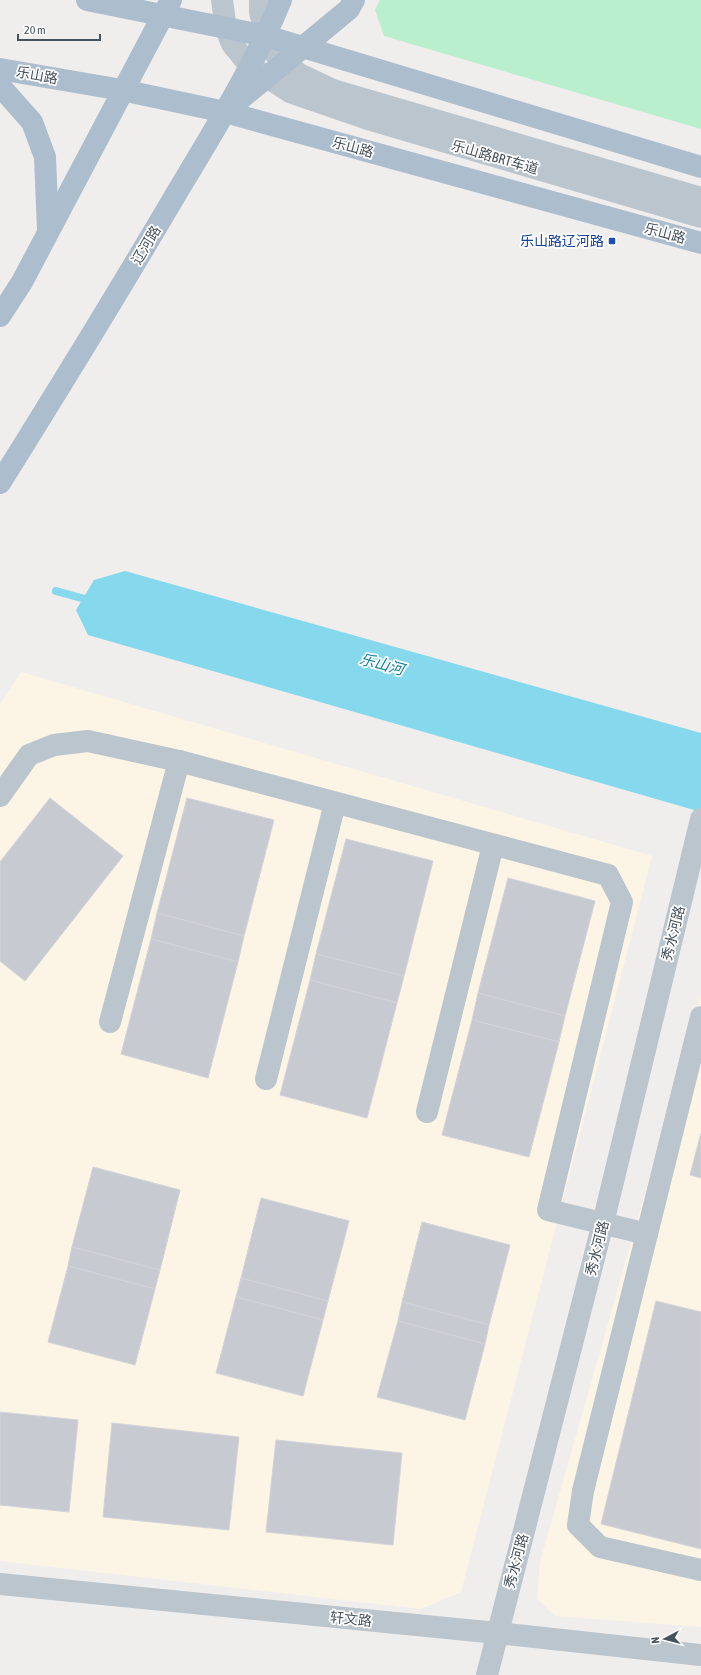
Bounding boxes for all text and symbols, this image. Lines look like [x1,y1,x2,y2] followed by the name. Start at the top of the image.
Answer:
[18,16,100,42] scale bar
[24,23,46,37] text: 20 m
[15,63,59,87] street label: 乐山路
[331,134,375,160] street label: 乐山路
[450,137,540,177] street label: 乐山路BRT车道
[643,220,687,246] street label: 乐山路
[128,223,164,267] street label: 辽河路
[520,233,604,249] place label: 乐山路辽河路
[607,236,617,246] marker: 乐山路辽河路
[358,650,409,679] water label: 乐山河
[658,904,688,962] street label: 秀水河路
[582,1219,612,1277] street label: 秀水河路
[501,1532,531,1590] street label: 秀水河路
[329,1609,373,1629] street label: 轩文路
[645,1619,685,1659] north arrow
[649,1636,661,1644] text: N

